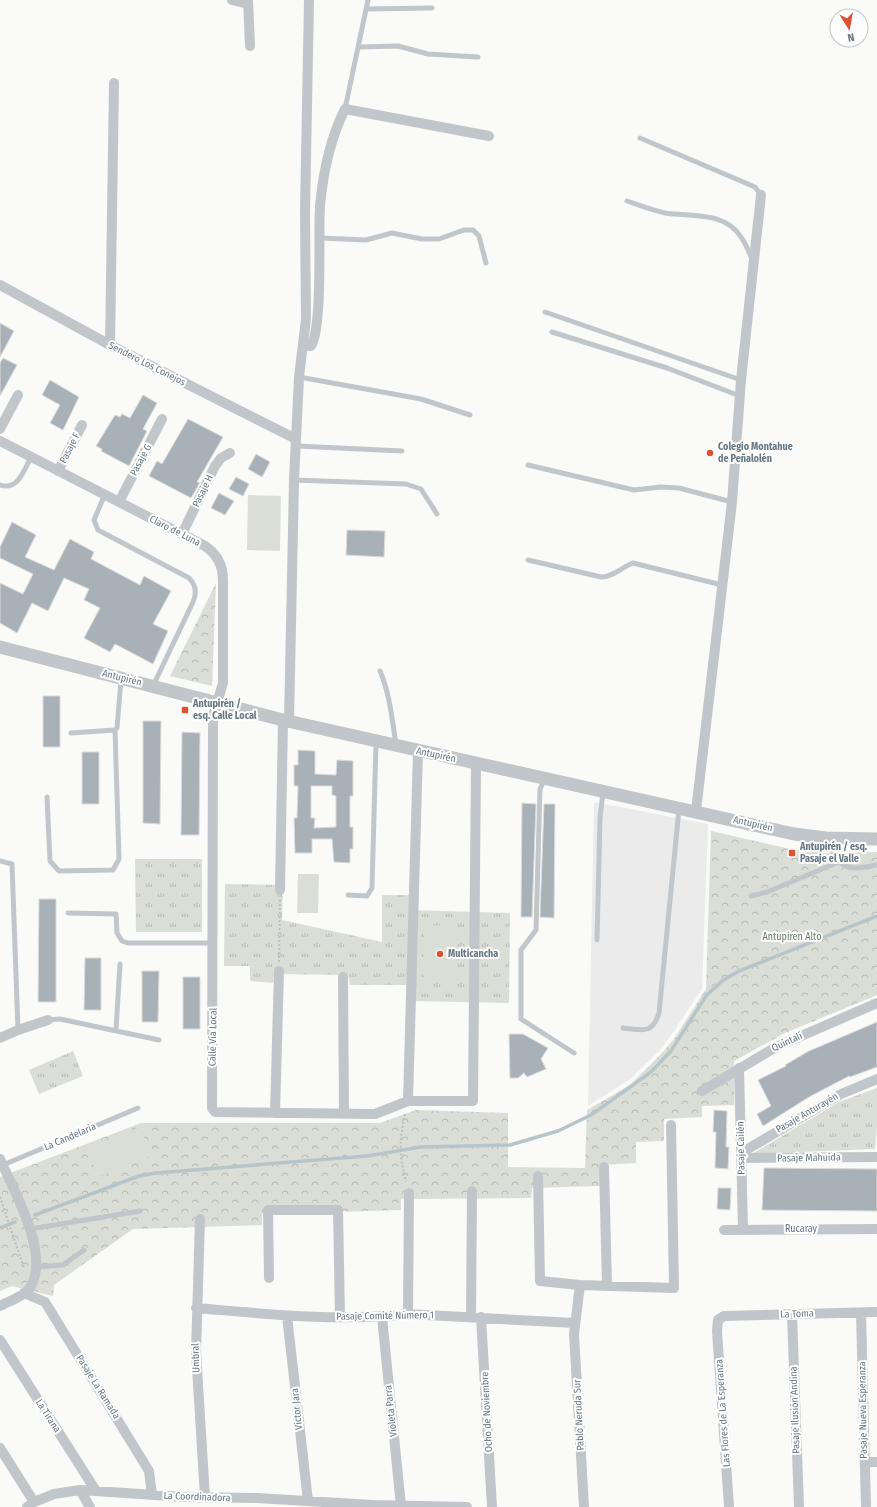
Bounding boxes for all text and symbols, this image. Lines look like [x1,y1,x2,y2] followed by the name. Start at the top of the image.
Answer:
[829,8,869,48] north arrow
[846,30,855,44] text: N
[107,339,187,389] street label: Sendero Los Conejos
[57,430,83,465] street label: Pasaje F
[718,441,793,465] place label: Colegio Montahue de Peñalolén
[128,442,154,478] street label: Pasaje G
[705,448,715,458] marker: Colegio Montahue de Peñalolén
[190,473,216,509] street label: Pasaje H
[147,513,203,549] street label: Claro de Luna
[101,667,143,689] street label: Antupirén
[192,697,257,722] place label: Antupirén / esq. Calle Local
[180,705,190,715] marker: Antupirén / esq. Calle Local
[415,745,457,765] street label: Antupirén
[732,814,774,834] street label: Antupirén
[799,840,868,865] place label: Antupirén / esq. Pasaje el Valle
[787,848,797,858] marker: Antupirén / esq. Pasaje el Valle
[763,931,821,943] park label: Antupiren Alto
[448,948,498,960] place label: Multicancha
[435,949,445,959] marker: Multicancha
[205,1007,220,1066] street label: Calle Vía Local
[769,1029,805,1054] street label: Quintalí
[774,1090,840,1136] street label: Pasaje Anturayén
[42,1121,98,1153] street label: La Candelaria
[735,1121,747,1175] street label: Pasaje Cailén
[777,1151,841,1165] street label: Pasaje Mahuida
[785,1223,818,1235] street label: Rucaray
[780,1307,814,1321] street label: La Toma
[336,1308,434,1323] street label: Pasaje Comité Número 1
[189,1343,203,1373] street label: Umbral
[74,1353,122,1421] street label: Pasaje La Ramada
[713,1359,733,1467] street label: Las Flores de La Esperanza
[856,1361,870,1459] street label: Pasaje Nueva Esperanza
[787,1366,803,1454] street label: Pasaje Ilusión Andina
[479,1371,495,1452] street label: Ocho de Noviembre
[571,1379,587,1451] street label: Pablo Neruda Sur
[382,1384,400,1438] street label: Violeta Parra
[288,1387,305,1431] street label: Víctor Jara
[33,1397,63,1435] street label: La Tirana
[163,1490,231,1504] street label: La Coordinadora

